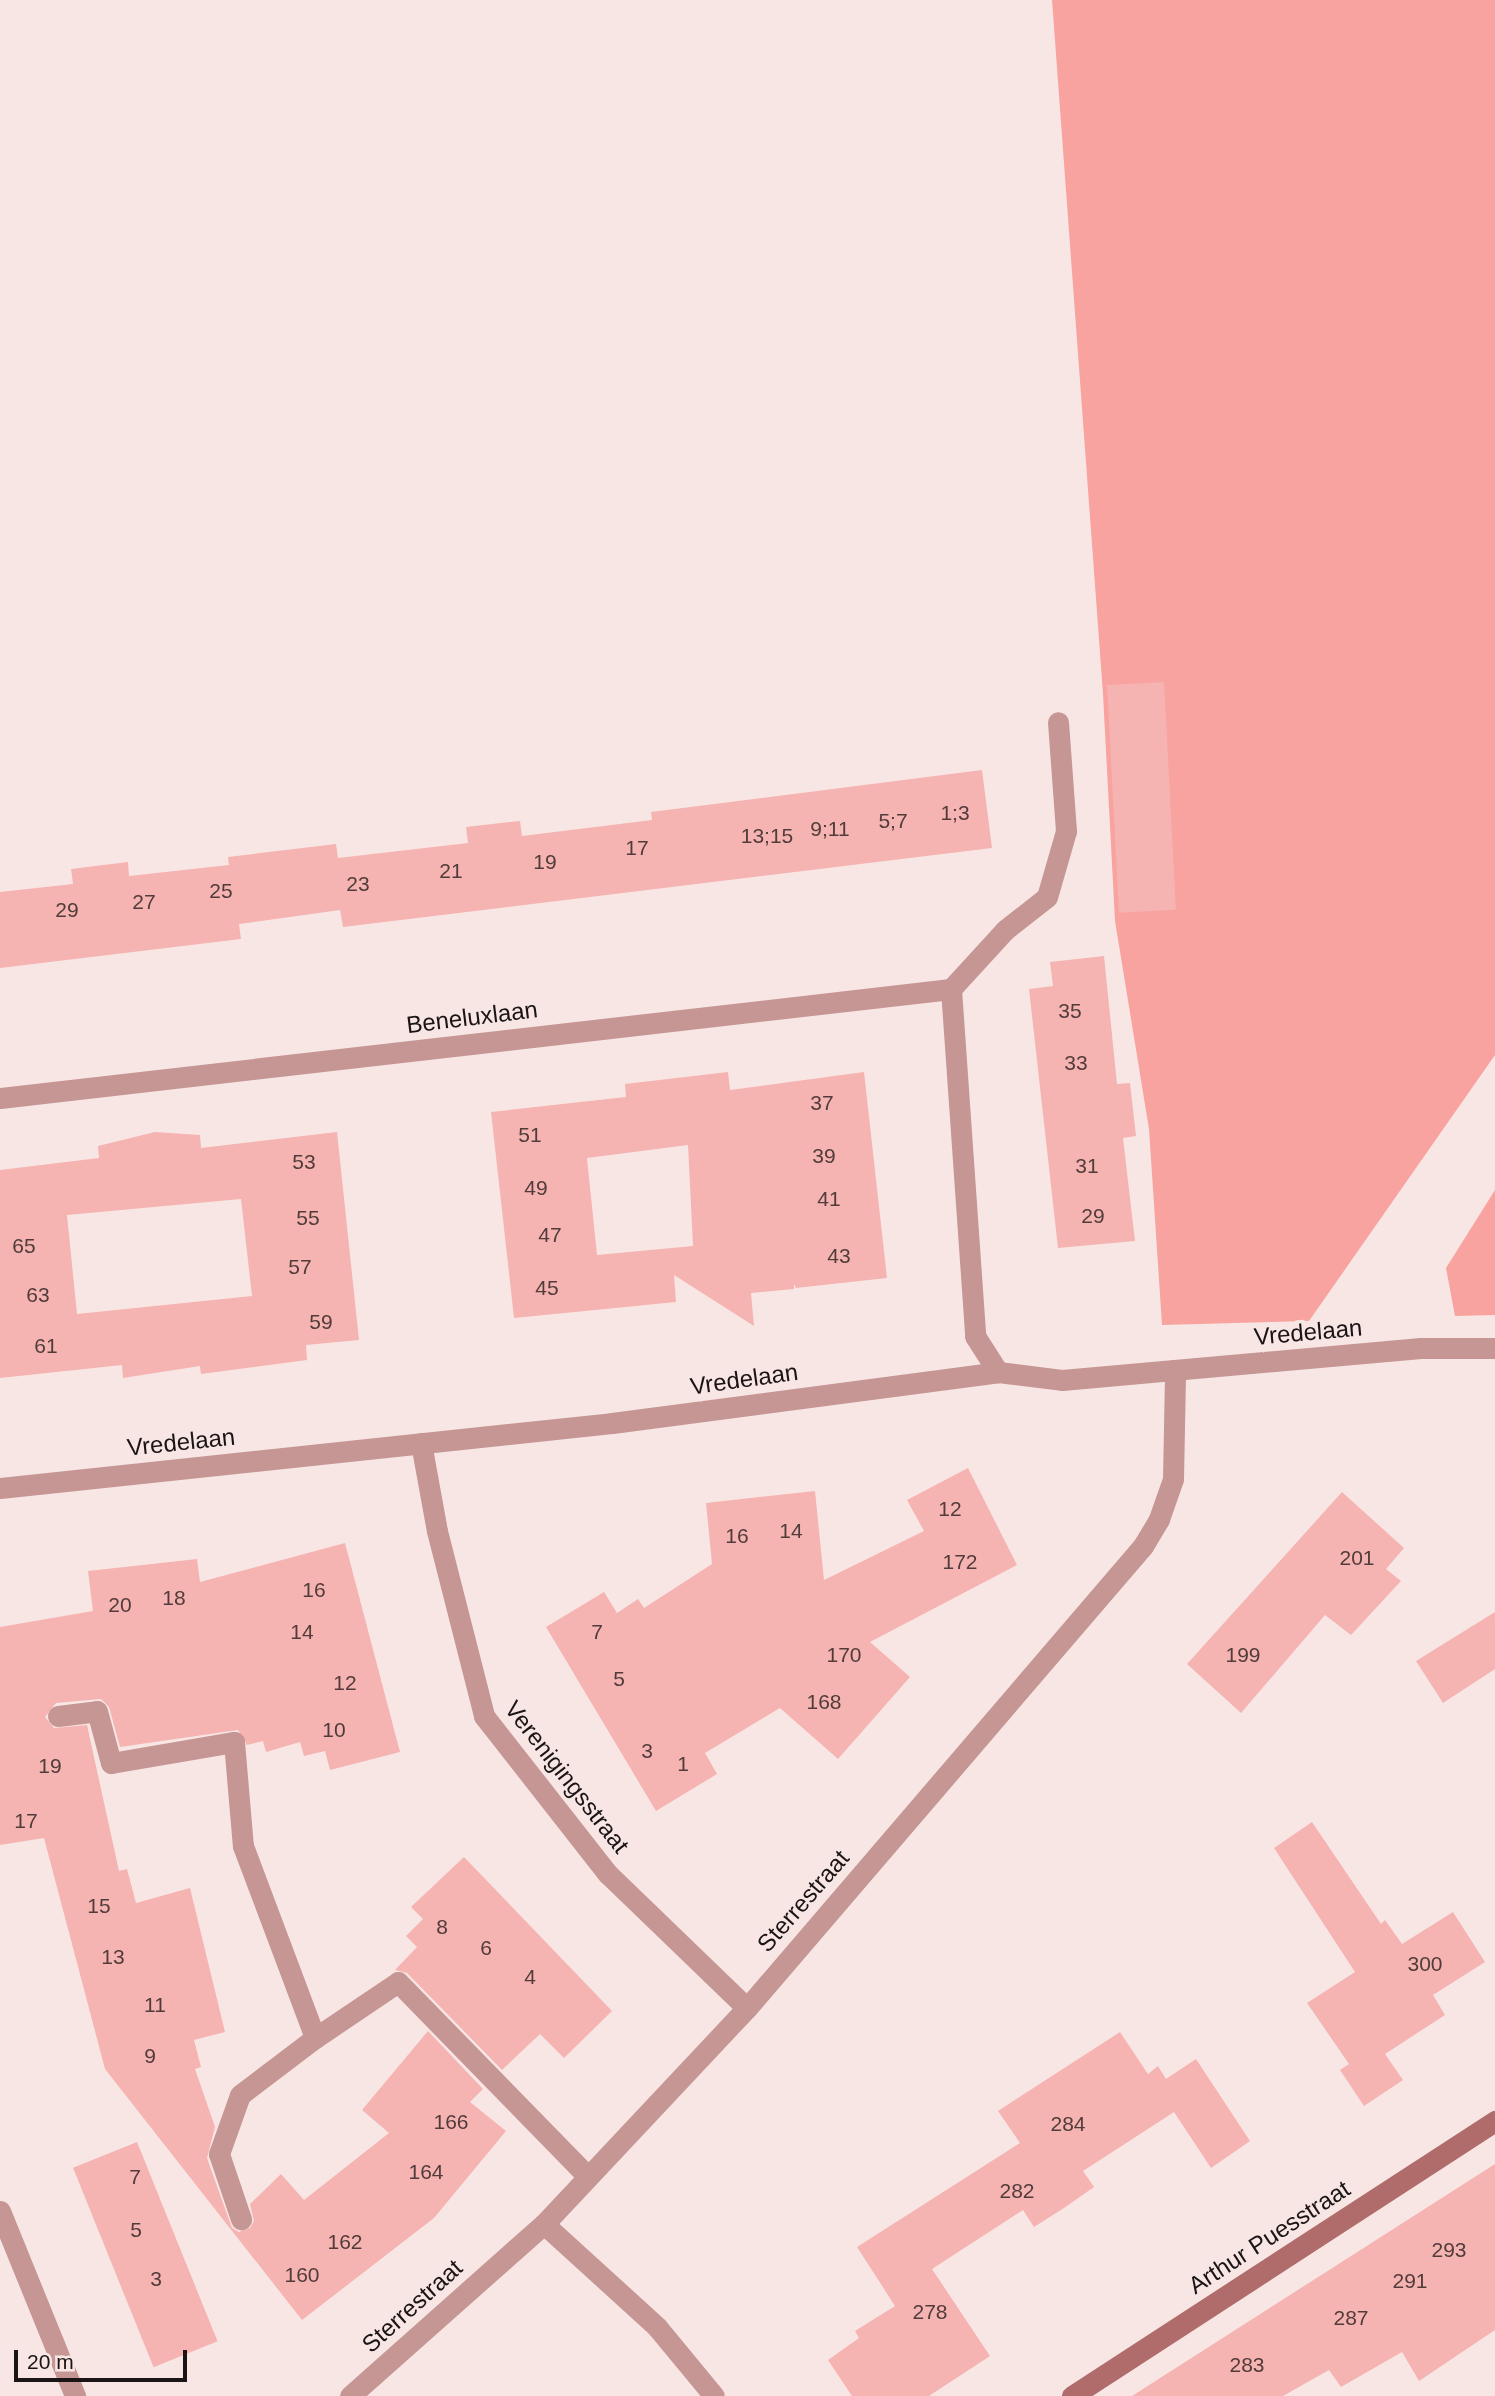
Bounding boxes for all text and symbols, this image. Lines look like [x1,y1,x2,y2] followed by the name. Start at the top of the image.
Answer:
[940,800,970,826] house number: 1;3
[878,808,908,834] house number: 5;7
[810,816,850,842] house number: 9;11
[741,823,793,849] house number: 13;15
[625,835,649,861] house number: 17
[533,849,557,875] house number: 19
[439,858,463,884] house number: 21
[346,871,370,897] house number: 23
[209,878,233,904] house number: 25
[132,889,156,915] house number: 27
[55,897,79,923] house number: 29
[405,995,539,1039] street label: Beneluxlaan
[1058,998,1082,1024] house number: 35
[1064,1050,1088,1076] house number: 33
[810,1090,834,1116] house number: 37
[518,1122,542,1148] house number: 51
[812,1143,836,1169] house number: 39
[292,1149,316,1175] house number: 53
[1075,1153,1099,1179] house number: 31
[524,1175,548,1201] house number: 49
[817,1186,841,1212] house number: 41
[1081,1203,1105,1229] house number: 29
[296,1205,320,1231] house number: 55
[538,1222,562,1248] house number: 47
[12,1233,36,1259] house number: 65
[827,1243,851,1269] house number: 43
[288,1254,312,1280] house number: 57
[535,1275,559,1301] house number: 45
[26,1282,50,1308] house number: 63
[309,1309,333,1335] house number: 59
[1253,1313,1363,1351] street label: Vredelaan
[34,1333,58,1359] house number: 61
[688,1357,800,1401] street label: Vredelaan
[126,1422,236,1462] street label: Vredelaan
[938,1496,962,1522] house number: 12
[779,1518,803,1544] house number: 14
[725,1523,749,1549] house number: 16
[1339,1545,1375,1571] house number: 201
[942,1549,978,1575] house number: 172
[302,1577,326,1603] house number: 16
[162,1585,186,1611] house number: 18
[108,1592,132,1618] house number: 20
[290,1619,314,1645] house number: 14
[591,1619,603,1645] house number: 7
[826,1642,862,1668] house number: 170
[1225,1642,1261,1668] house number: 199
[613,1666,625,1692] house number: 5
[333,1670,357,1696] house number: 12
[806,1689,842,1715] house number: 168
[499,1695,635,1859] street label: Verenigingsstraat
[322,1717,346,1743] house number: 10
[641,1738,653,1764] house number: 3
[677,1751,689,1777] house number: 1
[38,1753,62,1779] house number: 19
[14,1808,38,1834] house number: 17
[751,1844,855,1958] street label: Sterrestraat
[87,1893,111,1919] house number: 15
[436,1914,448,1940] house number: 8
[480,1935,492,1961] house number: 6
[101,1944,125,1970] house number: 13
[1407,1951,1443,1977] house number: 300
[524,1964,536,1990] house number: 4
[144,1992,166,2018] house number: 11
[144,2043,156,2069] house number: 9
[433,2109,469,2135] house number: 166
[1050,2111,1086,2137] house number: 284
[408,2159,444,2185] house number: 164
[129,2164,141,2190] house number: 7
[1183,2174,1355,2300] street label: Arthur Puesstraat
[999,2178,1035,2204] house number: 282
[130,2217,142,2243] house number: 5
[327,2229,363,2255] house number: 162
[1431,2237,1467,2263] house number: 293
[356,2253,468,2359] street label: Sterrestraat
[284,2262,320,2288] house number: 160
[150,2266,162,2292] house number: 3
[1392,2268,1428,2294] house number: 291
[912,2299,948,2325] house number: 278
[1333,2305,1369,2331] house number: 287
[18,2336,191,2380] scale bar
[27,2350,74,2373] text: 20 m
[1229,2352,1265,2378] house number: 283

